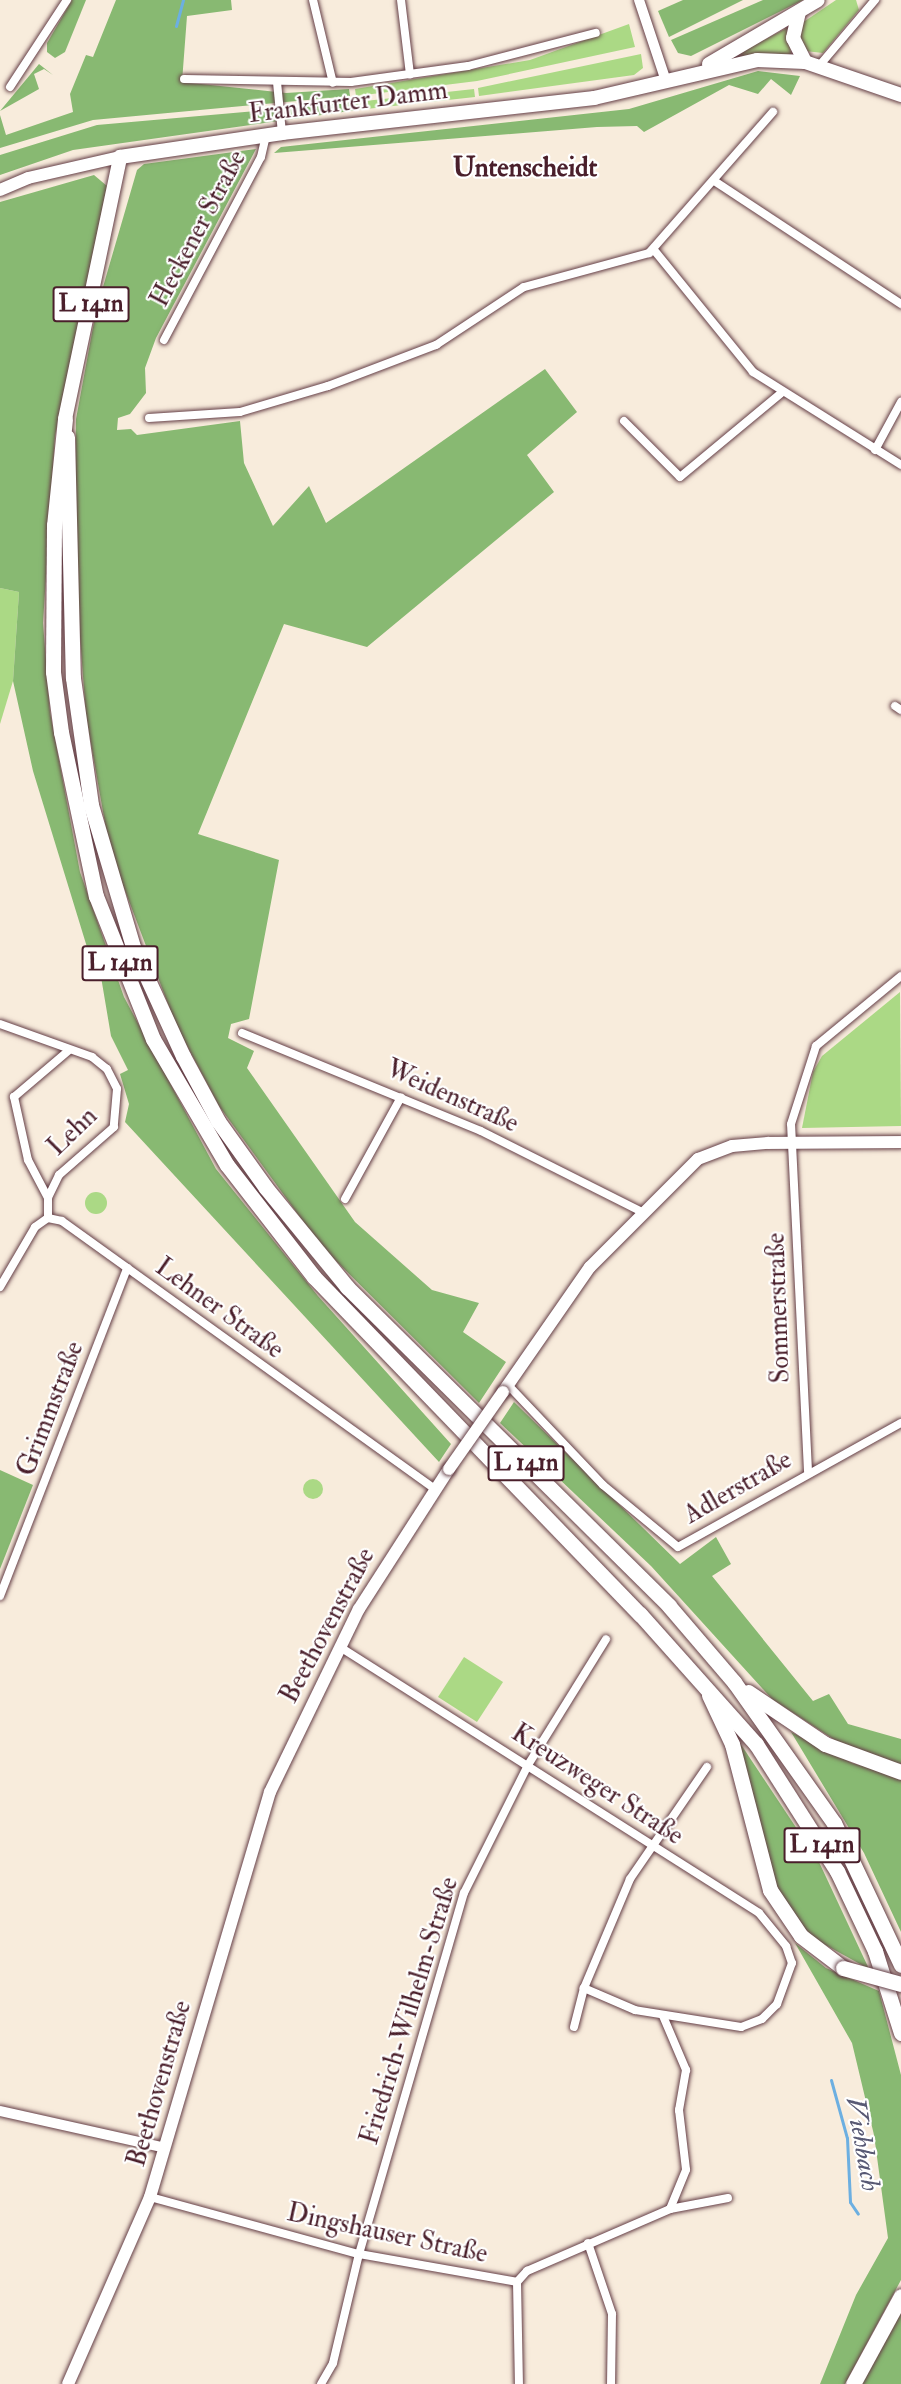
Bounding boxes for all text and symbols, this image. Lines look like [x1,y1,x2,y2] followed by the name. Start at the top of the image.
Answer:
[247,75,449,131] street label: Frankfurter Damm
[145,145,253,313] street label: Heckener Straße
[453,152,597,184] district label: Untenscheidt
[52,283,130,325] road number: L 141n
[81,942,159,984] road number: L 141n
[381,1054,523,1140] street label: Weidenstraße
[42,1101,104,1163] street label: Lehn
[761,1232,797,1384] street label: Sommerstraße
[149,1252,289,1366] street label: Lehner Straße
[11,1337,91,1481] street label: Grimmstraße
[487,1442,565,1484] road number: L 141n
[679,1445,797,1531] street label: Adlerstraße
[274,1543,382,1709] street label: Beethovenstraße
[505,1718,689,1852] street label: Kreuzweger Straße
[783,1824,861,1866] road number: L 141n
[354,1874,466,2148] street label: Friedrich-Wilhelm-Straße
[121,1998,199,2170] street label: Beethovenstraße
[839,2094,887,2194] water label: Viehbach
[284,2198,490,2270] street label: Dingshauser Straße

